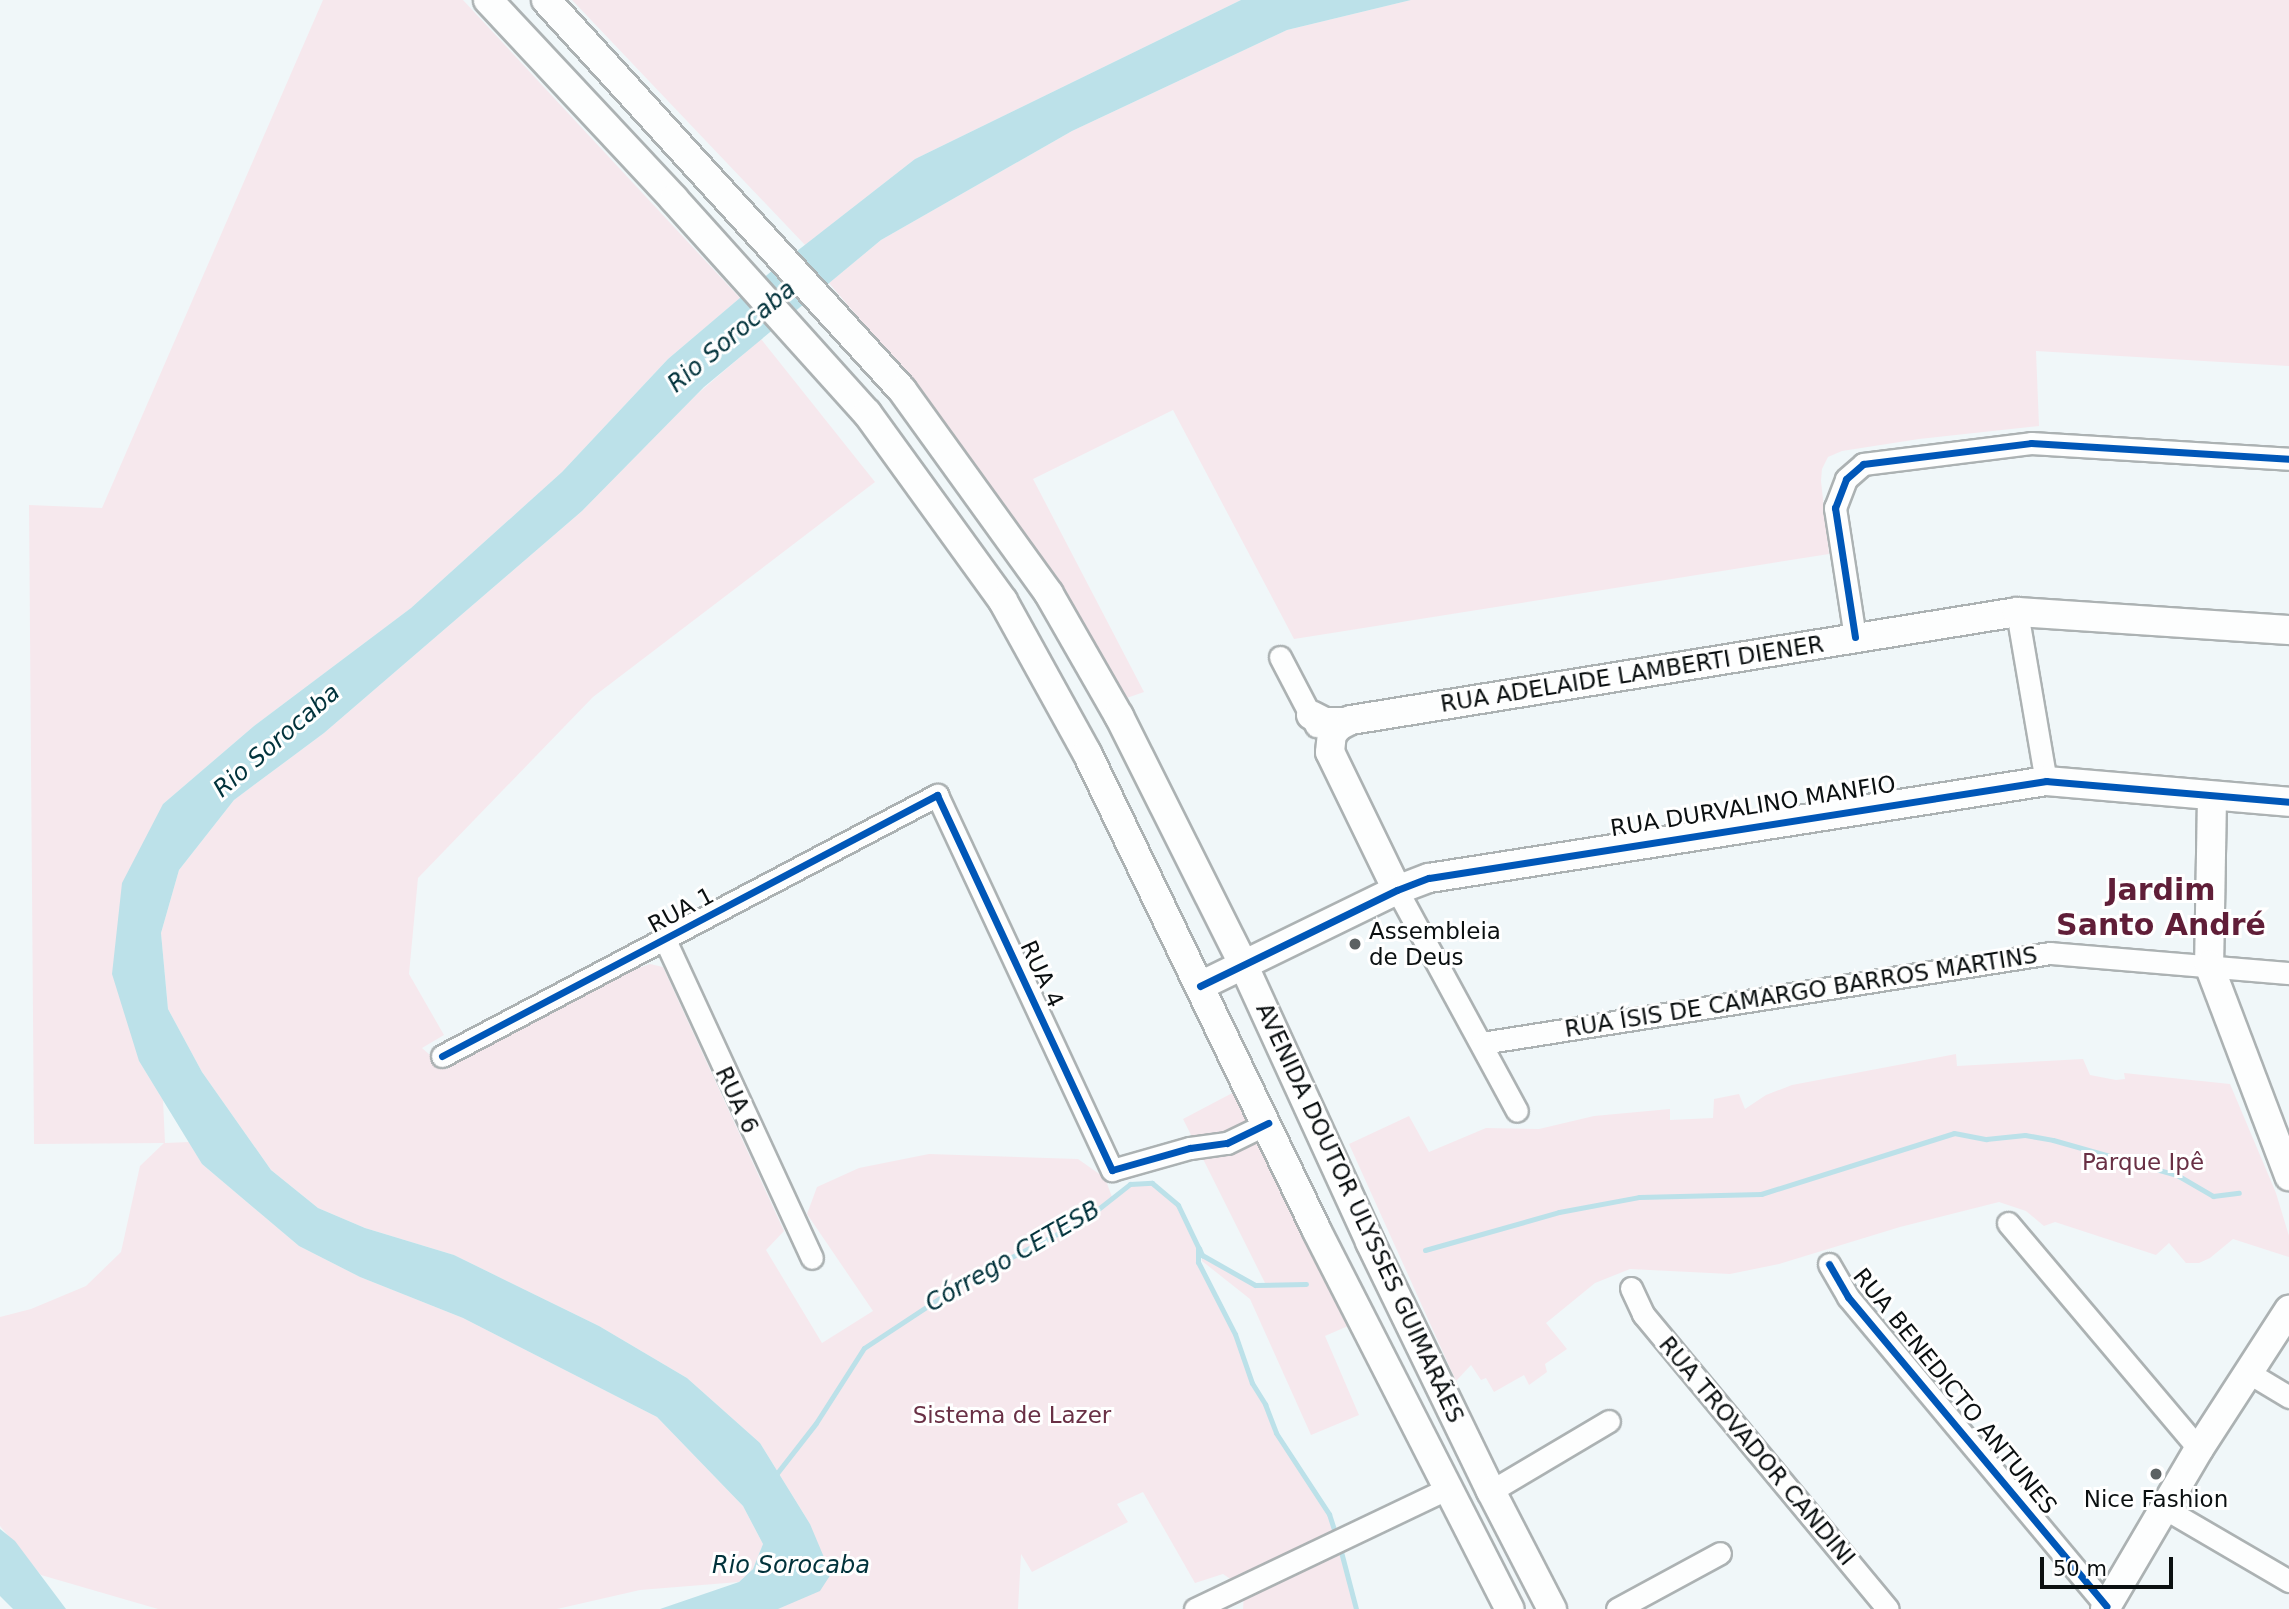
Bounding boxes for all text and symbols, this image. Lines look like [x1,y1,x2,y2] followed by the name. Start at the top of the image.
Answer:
[662,275,802,399] water label: Rio Sorocaba
[1438,630,1826,718] street label: RUA ADELAIDE LAMBERTI DIENER
[208,678,346,804] water label: Rio Sorocaba
[1608,770,1898,842] street label: RUA DURVALINO MANFIO
[2056,872,2266,942] district label: Jardim Santo André
[643,881,719,939] street label: RUA 1
[1369,917,1501,971] place label: Assembleia de Deus
[1015,936,1069,1012] street label: RUA 4
[1347,936,1363,952] marker: Assembleia de Deus
[1563,941,2039,1043] street label: RUA ÍSIS DE CAMARGO BARROS MARTINS
[1250,999,1470,1427] street label: AVENIDA DOUTOR ULYSSES GUIMARÃES
[710,1062,764,1138] street label: RUA 6
[2082,1148,2204,1176] park label: Parque Ipê
[921,1195,1105,1319] water label: Córrego CETESB
[1847,1263,2063,1519] street label: RUA BENEDICTO ANTUNES
[1653,1331,1861,1571] street label: RUA TROVADOR CANDINI
[913,1401,1111,1429] park label: Sistema de Lazer
[2148,1466,2164,1482] marker: Nice Fashion
[2084,1485,2228,1513] place label: Nice Fashion
[2044,1542,2177,1586] scale bar
[712,1552,870,1580] water label: Rio Sorocaba
[2053,1557,2107,1581] text: 50 m

